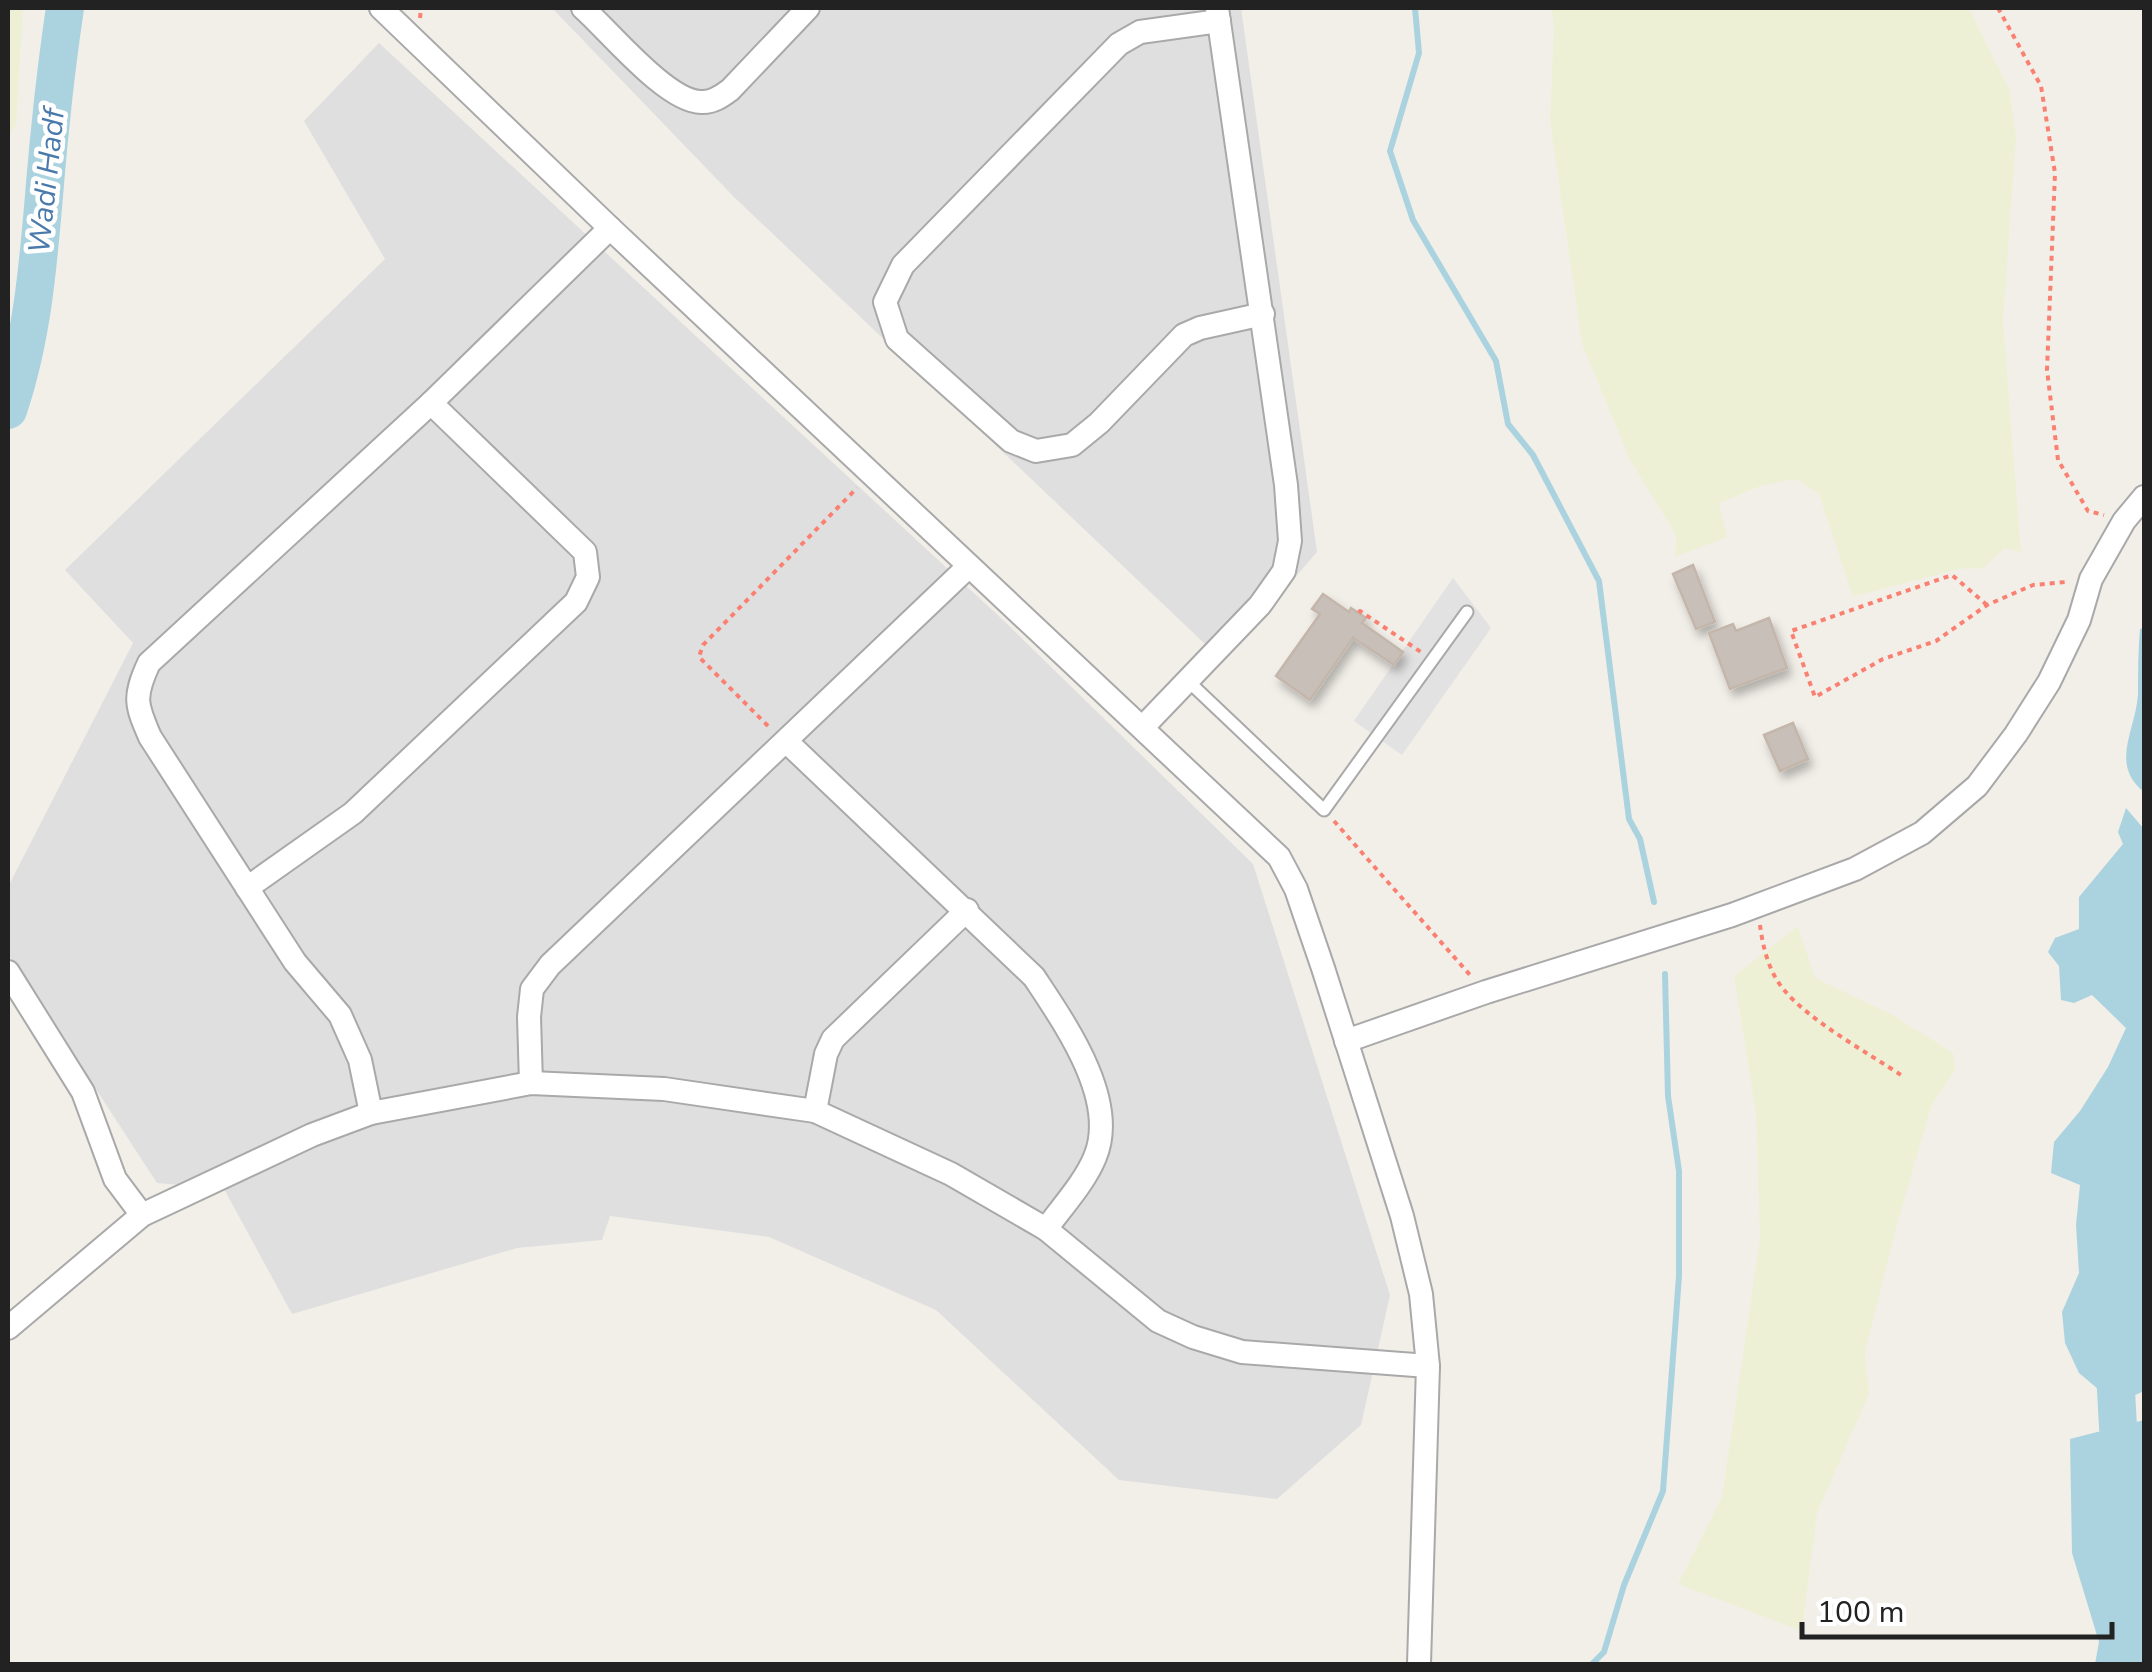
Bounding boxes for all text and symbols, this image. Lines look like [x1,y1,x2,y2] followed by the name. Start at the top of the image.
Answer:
[19,103,75,256] water label: Wadi Hadf
[1802,1577,2112,1639] scale bar
[1817,1592,1904,1633] text: 100 m

